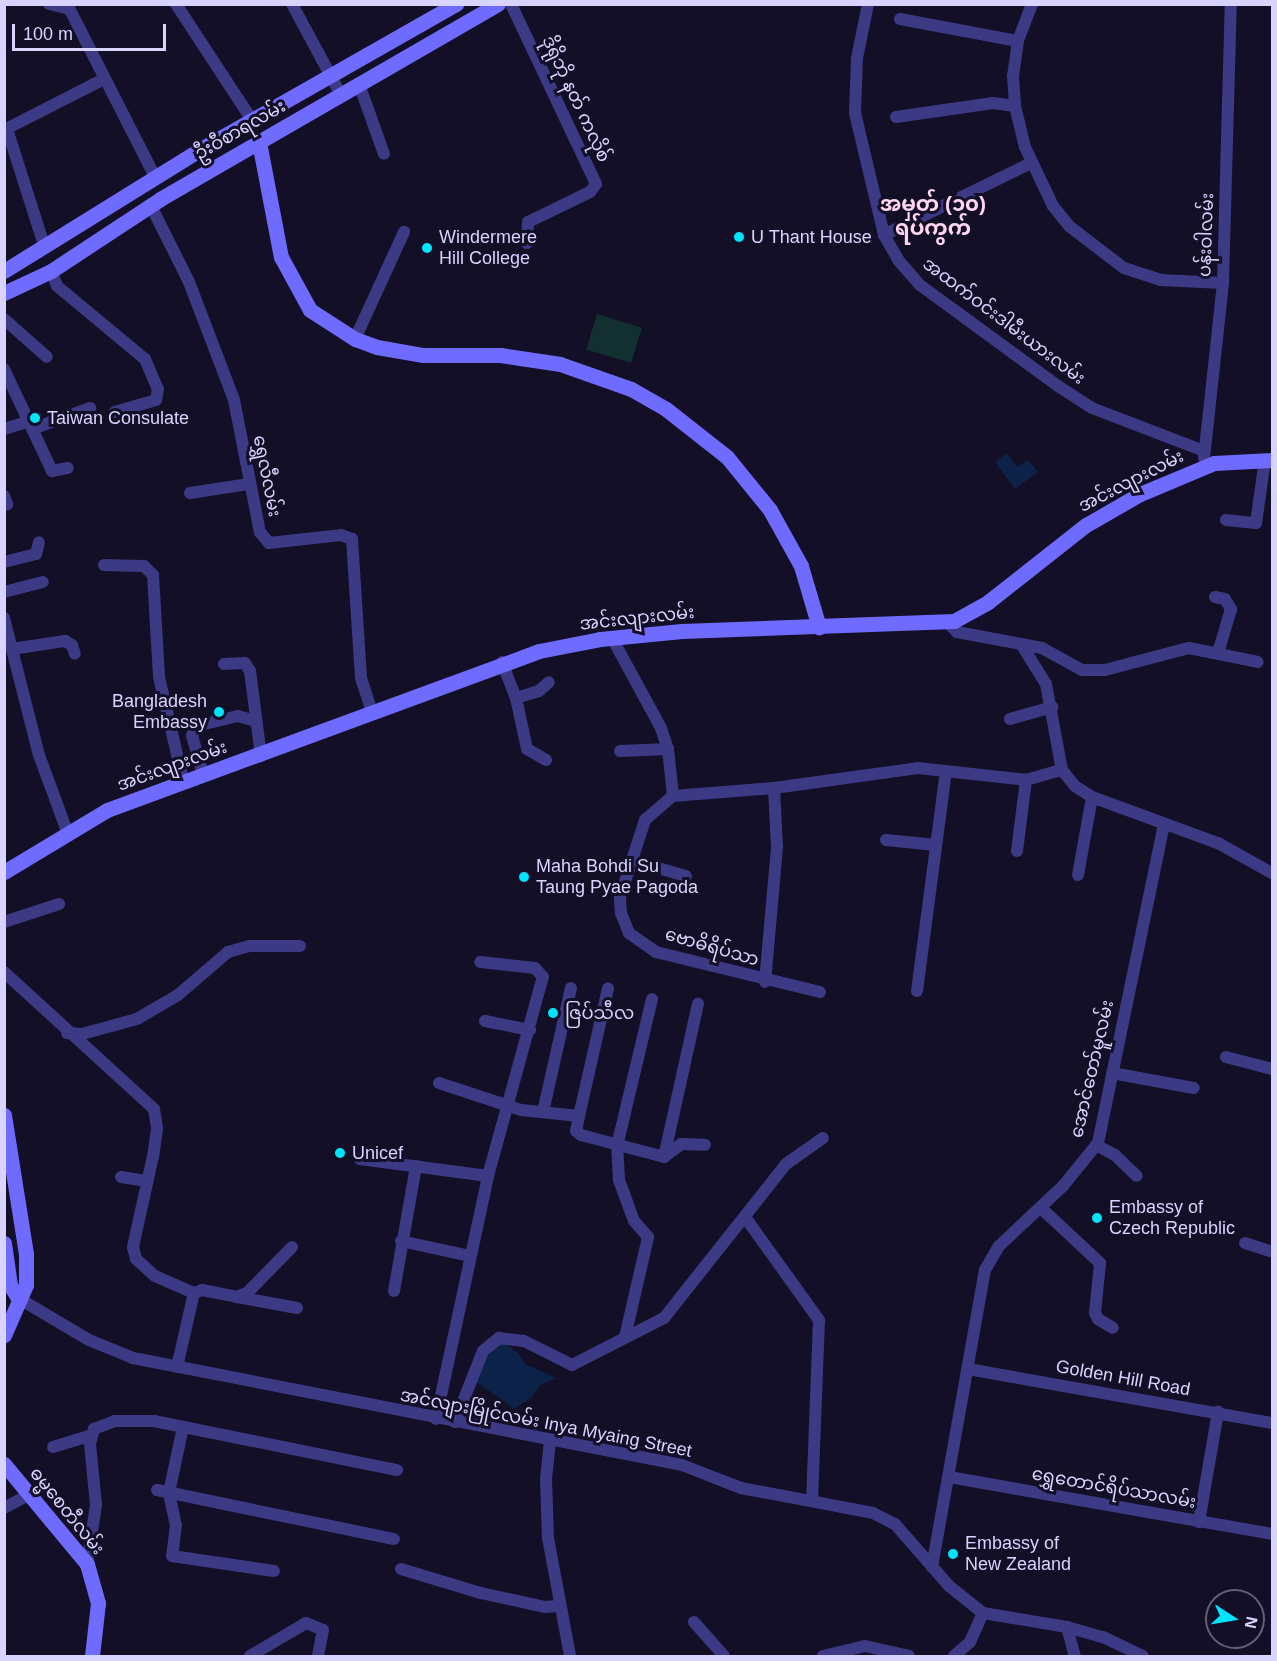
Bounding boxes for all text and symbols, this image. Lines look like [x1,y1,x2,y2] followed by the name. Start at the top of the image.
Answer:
[15,12,170,50] scale bar
[23,24,73,44] text: 100 m
[537,32,615,166] street label: ဒိုရိုဘို နတ် ကလိုစ်
[191,95,289,165] street label: ဦးဝီစာရလမ်း
[880,191,986,241] district label: အမှတ် (၁၀) ရပ်ကွက်
[1194,193,1218,277] street label: ပန်းဝါလမ်း
[751,226,872,248] place label: U Thant House
[439,227,537,270] place label: Windermere Hill College
[732,230,746,244] marker: U Thant House
[420,241,434,255] marker: Windermere Hill College
[919,253,1089,389] street label: အထက်ဝင်းဒါမီးယားလမ်း
[47,407,189,429] place label: Taiwan Consulate
[28,411,42,425] marker: Taiwan Consulate
[249,433,285,519] street label: ရွှေလီလမ်း
[1075,445,1187,517] street label: အင်းလျားလမ်း
[579,601,695,635] street label: အင်းလျားလမ်း
[112,691,207,734] place label: Bangladesh Embassy
[212,705,226,719] marker: Bangladesh Embassy
[114,736,230,796] street label: အင်းလျားလမ်း
[536,856,698,898] place label: Maha Bohdi Su Taung Pyae Pagoda
[517,870,531,884] marker: Maha Bohdi Su Taung Pyae Pagoda
[663,923,761,971] street label: ဗောဓိရိပ်သာ
[1066,998,1118,1140] street label: အောင်တော်မူလမ်း
[565,1002,634,1024] place label: ဇြပ်သီလ
[546,1006,560,1020] marker: ဇြပ်သီလ
[352,1142,403,1164] place label: Unicef
[333,1146,347,1160] marker: Unicef
[1109,1197,1235,1240] place label: Embassy of Czech Republic
[1090,1211,1104,1225] marker: Embassy of Czech Republic
[1054,1356,1192,1400] street label: Golden Hill Road
[398,1384,694,1462] street label: အင်လျားမြိုင်လမ်း Inya Myaing Street
[25,1463,109,1559] street label: ဓမ္မစေတီလမ်း
[1030,1463,1198,1513] street label: ရွှေတောင်ရိပ်သာလမ်း
[965,1533,1071,1576] place label: Embassy of New Zealand
[946,1547,960,1561] marker: Embassy of New Zealand
[1205,1589,1265,1649] north arrow
[1242,1615,1261,1630] text: N

